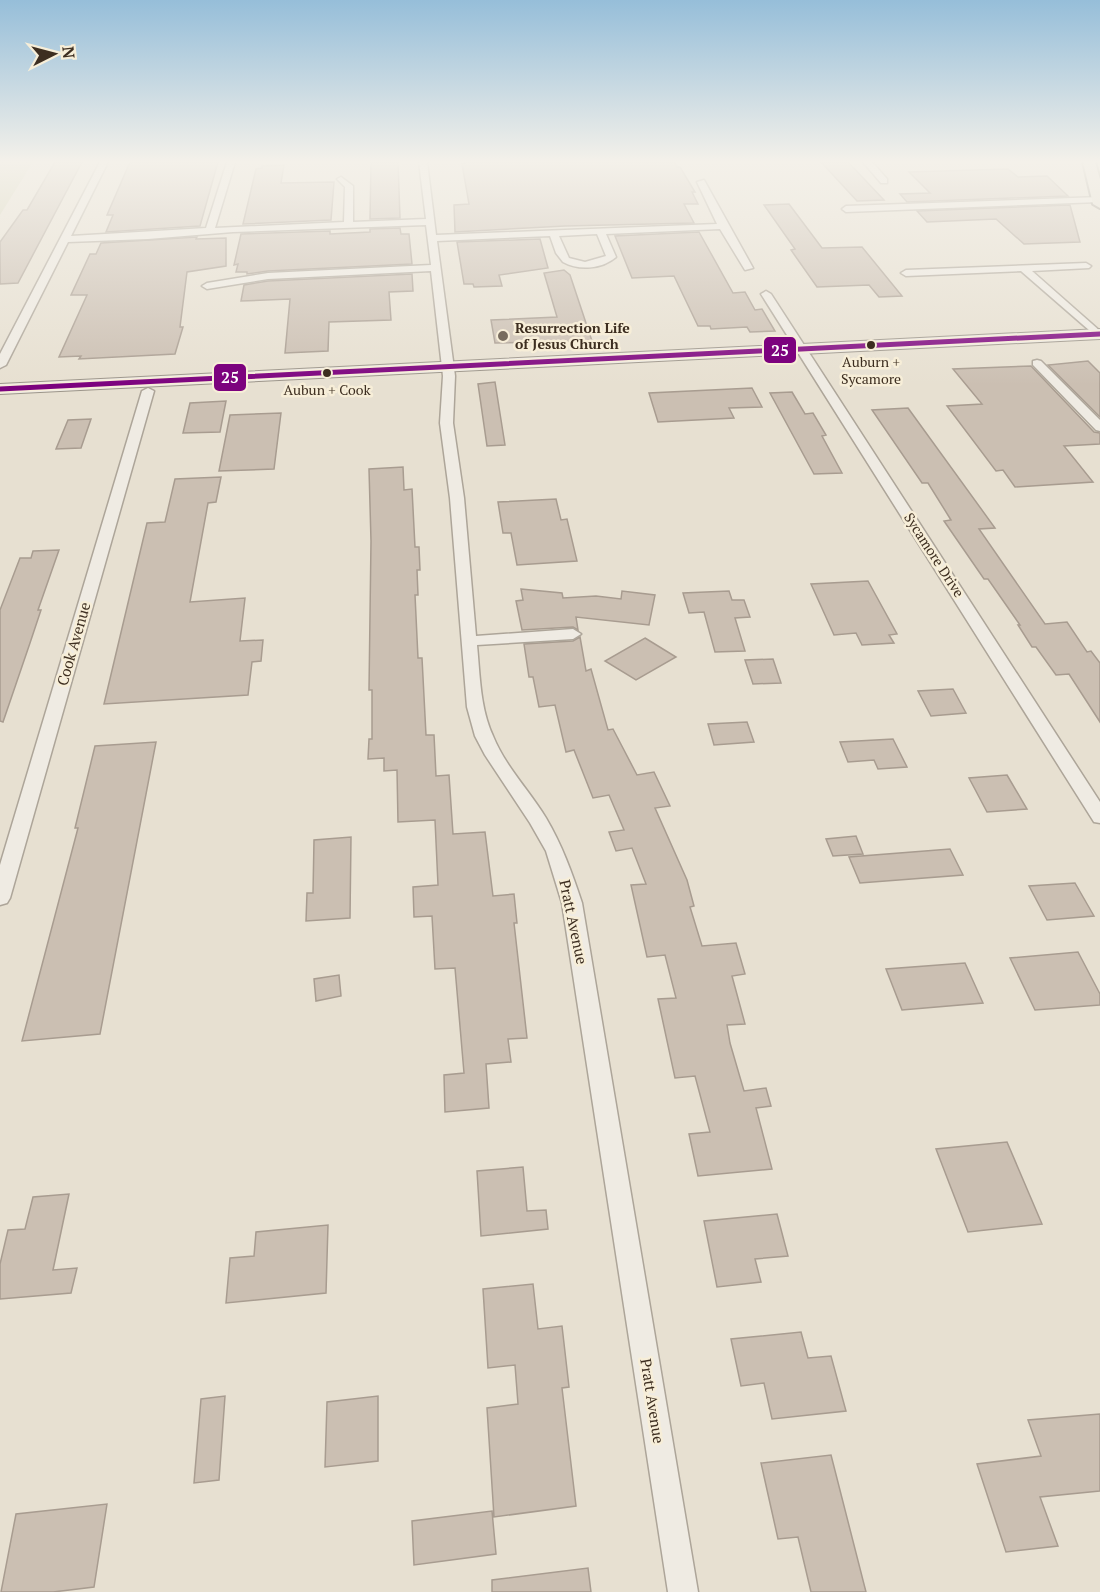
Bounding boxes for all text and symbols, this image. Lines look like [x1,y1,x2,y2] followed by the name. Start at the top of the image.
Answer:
[24,24,84,84] north arrow
[57,45,80,60] text: N
[515,318,630,353] place label: Resurrection Life of Jesus Church
[496,329,510,343] marker: Resurrection Life of Jesus Church
[763,336,797,364] line badge: 25
[771,339,789,361] text: 25
[865,339,877,351] marker: Auburn + Sycamore
[841,352,901,388] place label: Auburn + Sycamore
[213,363,247,392] line badge: 25
[221,366,239,388] text: 25
[321,367,333,379] marker: Aubun + Cook
[283,380,371,399] place label: Aubun + Cook
[900,509,969,601] street label: Sycamore Drive
[52,600,95,688] street label: Cook Avenue
[555,878,593,966] street label: Pratt Avenue
[636,1357,670,1445] street label: Pratt Avenue

